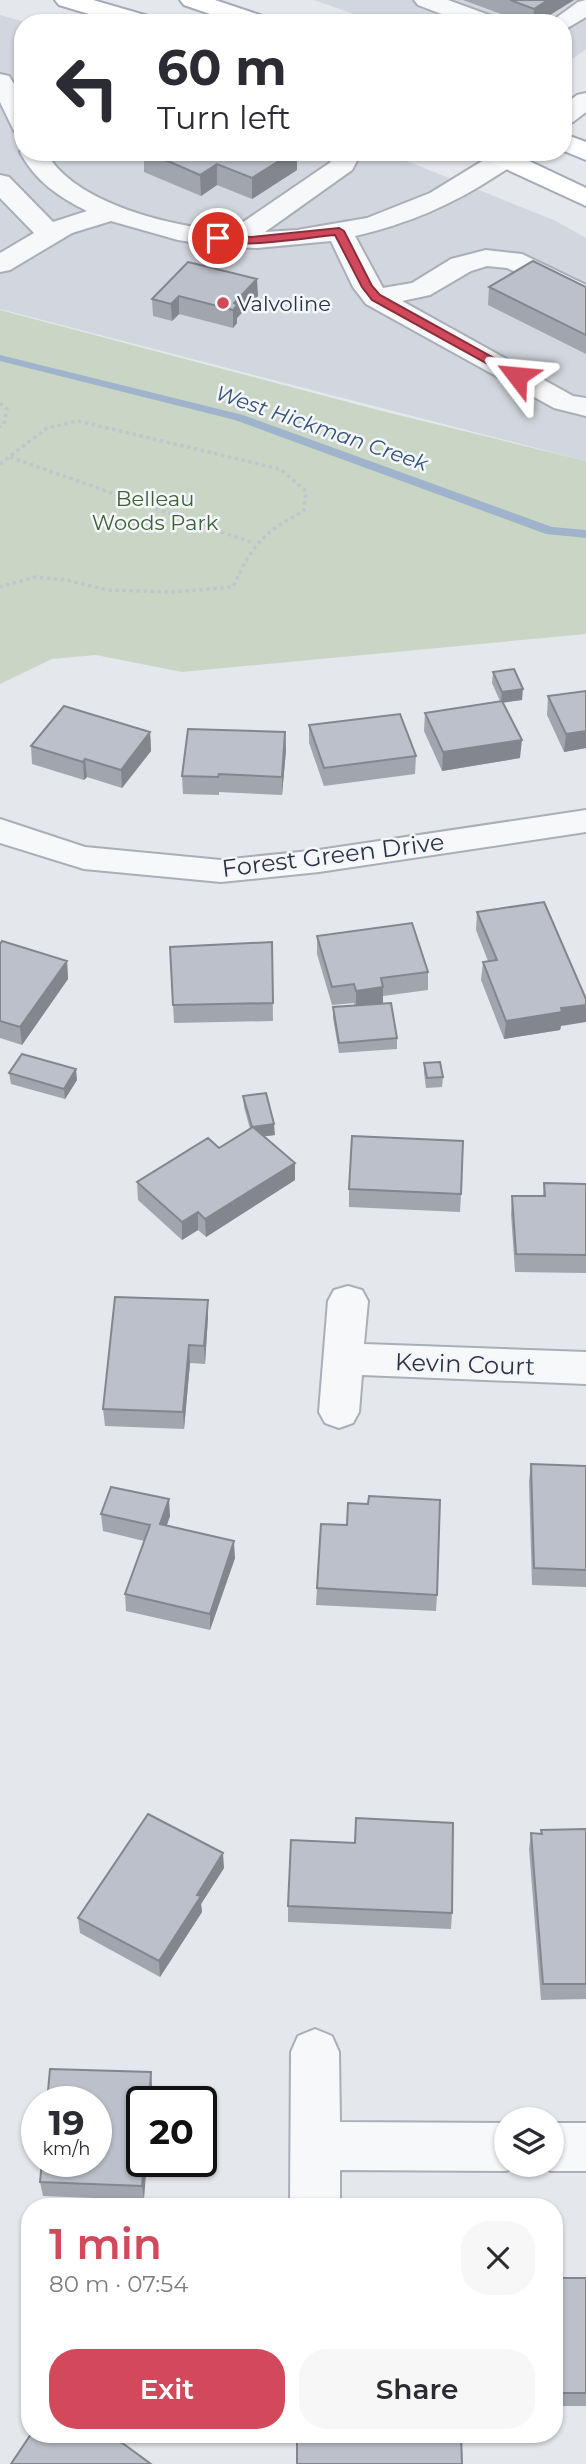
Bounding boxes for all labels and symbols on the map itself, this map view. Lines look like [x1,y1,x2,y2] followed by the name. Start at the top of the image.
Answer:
[188,208,248,268] pin
[237,291,331,316] place label: Valvoline
[215,295,231,311] marker: Valvoline
[480,339,554,413] position arrow
[213,380,433,477] water label: West Hickman Creek
[92,486,219,535] park label: Belleau Woods Park
[220,827,446,883] street label: Forest Green Drive
[394,1347,536,1381] street label: Kevin Court
[126,2086,217,2177] speed limit sign: 20

